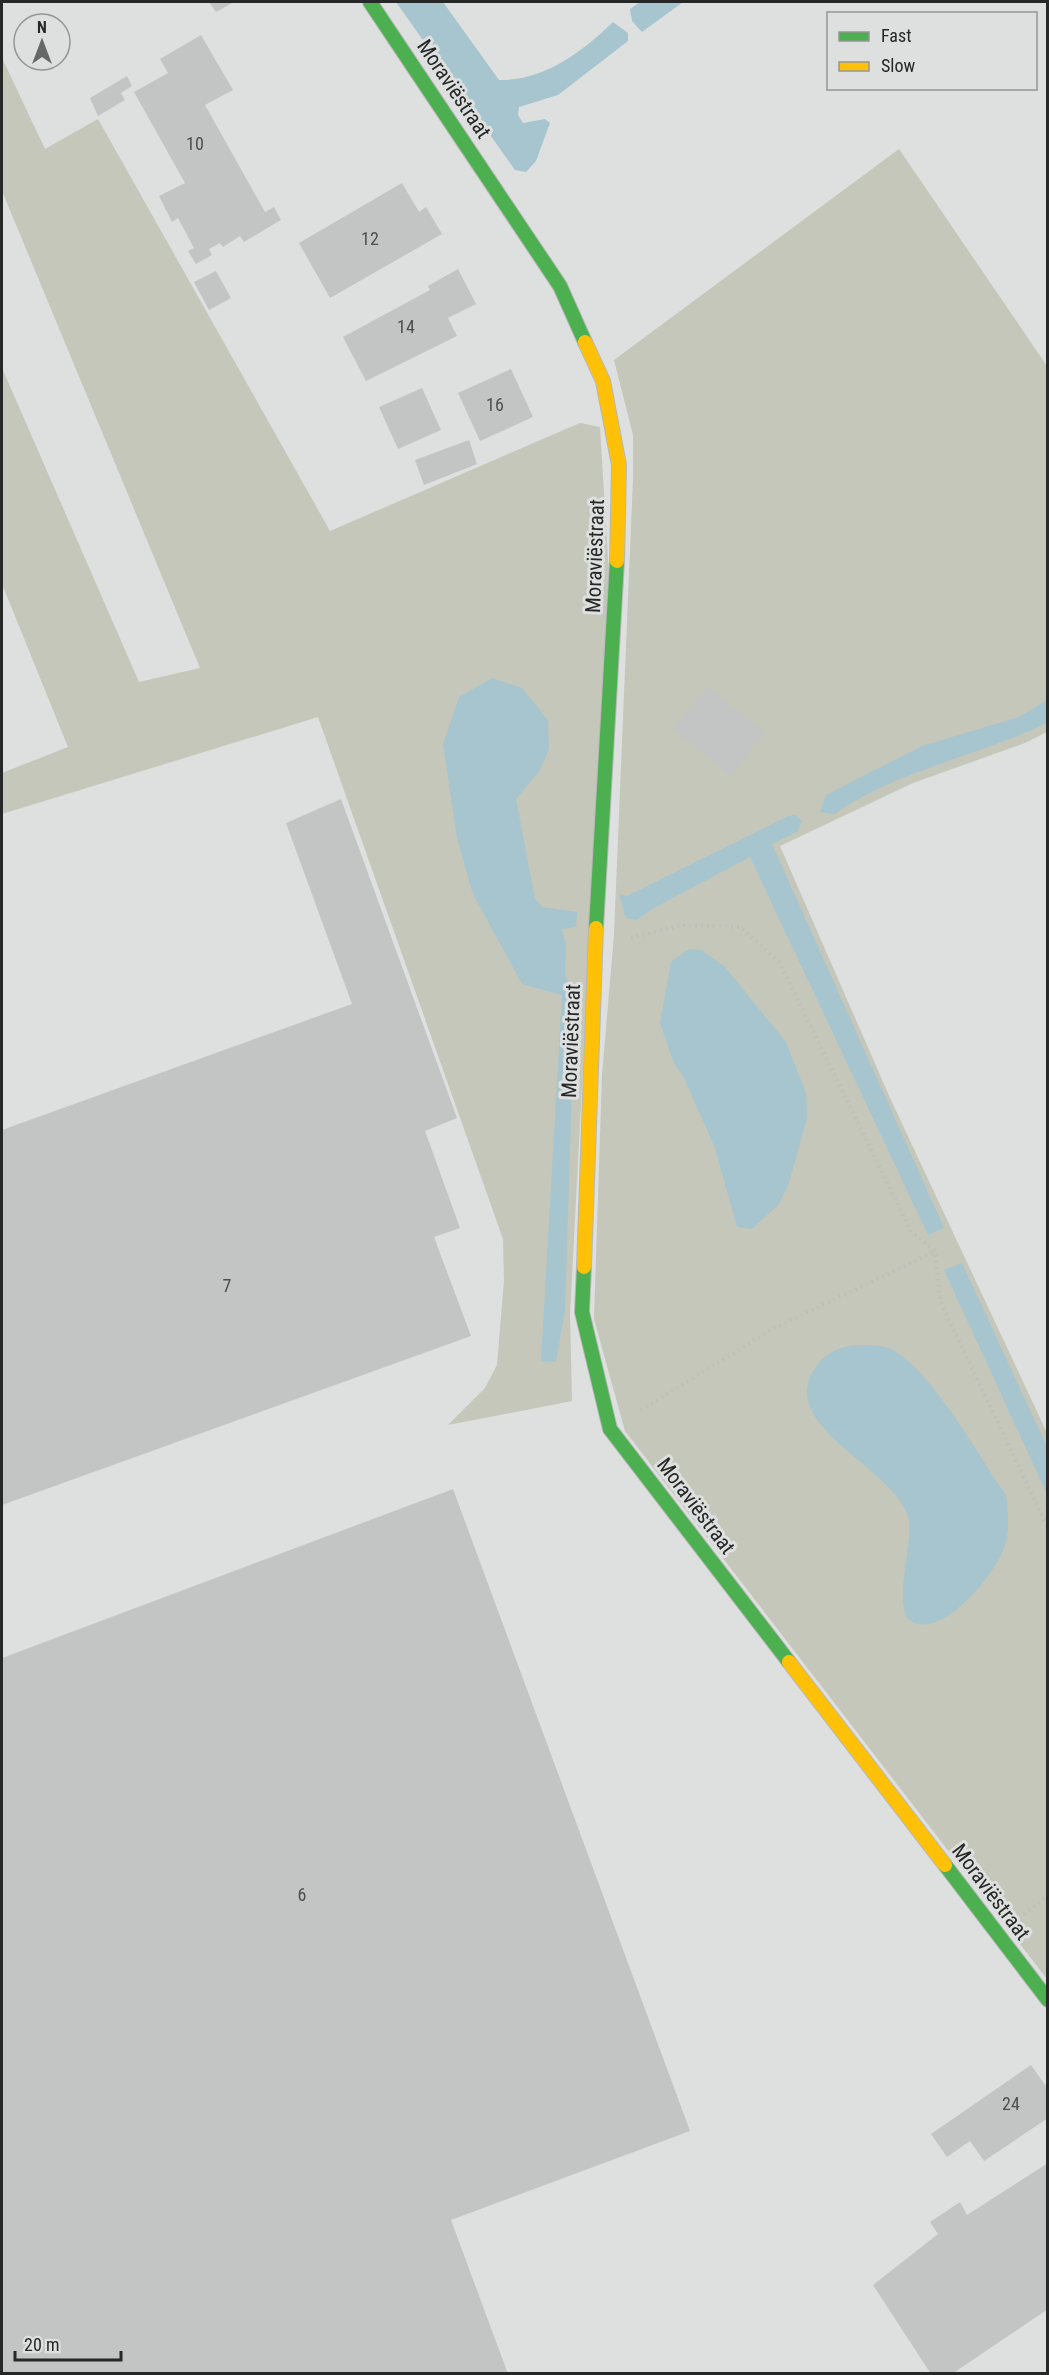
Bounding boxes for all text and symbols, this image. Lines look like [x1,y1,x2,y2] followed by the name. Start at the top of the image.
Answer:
[12,12,72,72] north arrow
[827,12,1037,90] legend
[37,18,47,37] text: N
[881,25,912,46] text: Fast
[412,35,496,143] street label: Moraviëstraat
[881,55,916,76] text: Slow
[186,133,204,154] house number: 10
[361,228,379,249] house number: 12
[397,316,415,337] house number: 14
[486,394,504,415] house number: 16
[581,499,609,613] street label: Moraviëstraat
[557,984,585,1098] street label: Moraviëstraat
[223,1275,232,1296] house number: 7
[652,1453,740,1559] street label: Moraviëstraat
[947,1839,1035,1945] street label: Moraviëstraat
[298,1884,306,1905] house number: 6
[1002,2093,1020,2114] house number: 24
[15,2324,122,2362] scale bar
[24,2334,59,2355] text: 20 m

